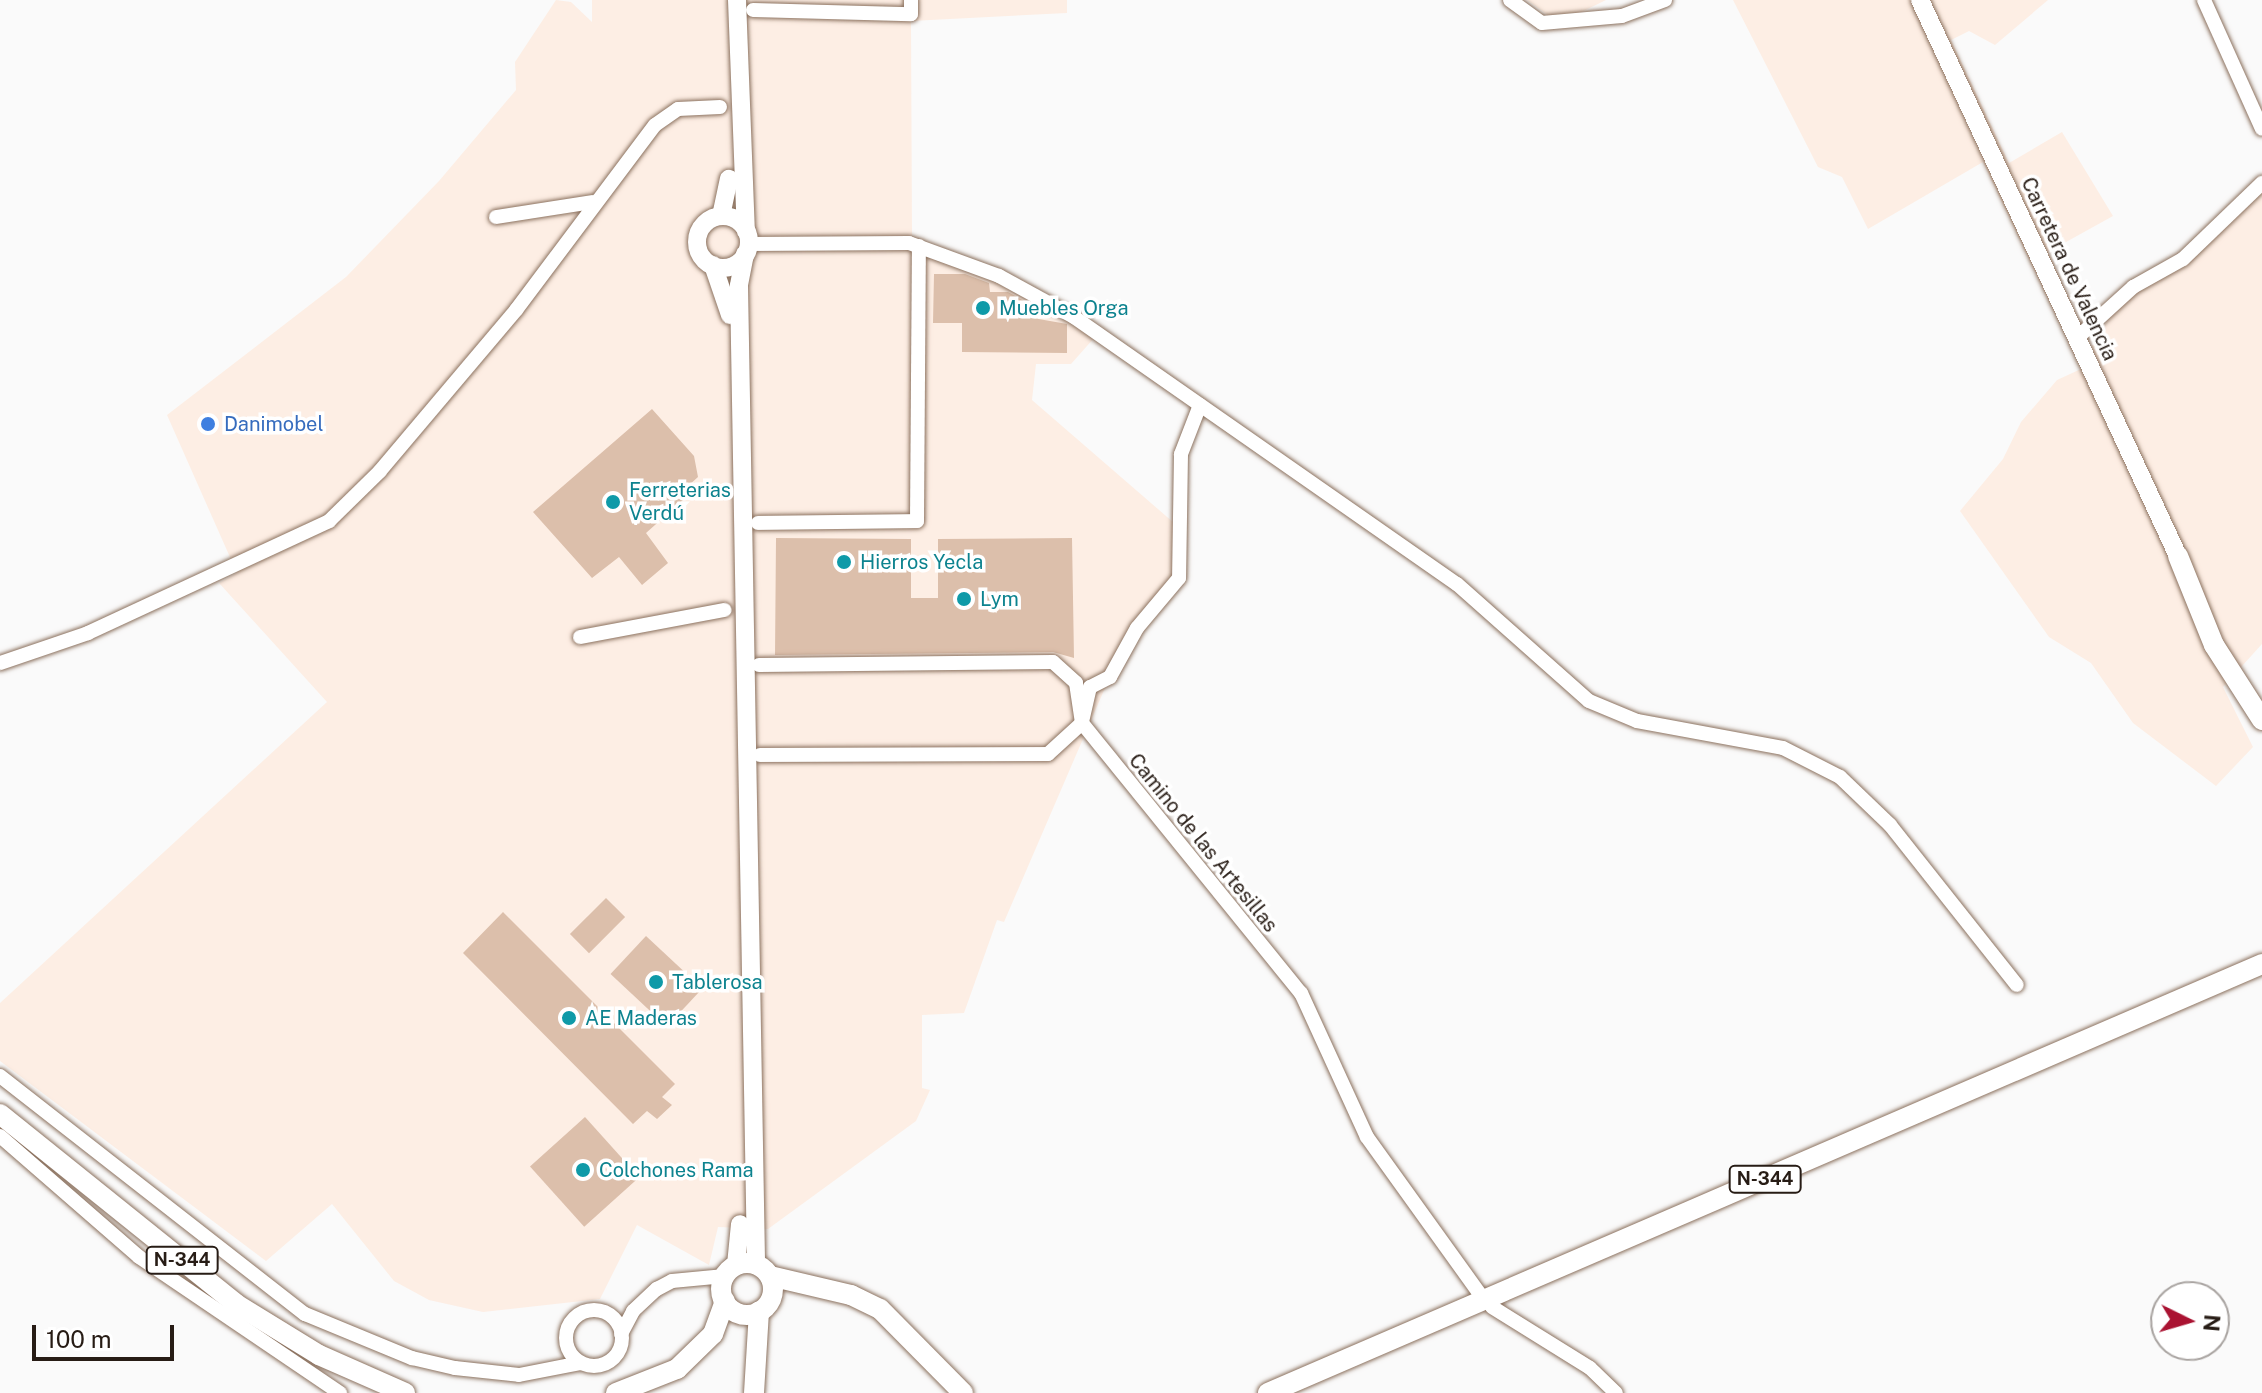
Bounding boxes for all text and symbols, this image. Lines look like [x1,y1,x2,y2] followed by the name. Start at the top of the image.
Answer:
[2016,173,2122,365] street label: Carretera de Valencia
[999,296,1129,320] place label: Muebles Orga
[974,299,992,317] marker: Muebles Orga
[224,412,323,436] place label: Danimobel
[199,415,217,433] marker: Danimobel
[629,478,731,525] place label: Ferreterias Verdú
[604,493,622,511] marker: Ferreterias Verdú
[860,550,983,574] place label: Hierros Yecla
[835,553,853,571] marker: Hierros Yecla
[980,587,1019,611] place label: Lym
[955,590,973,608] marker: Lym
[1123,749,1283,937] street label: Camino de las Artesillas
[672,970,763,994] place label: Tablerosa
[647,973,665,991] marker: Tablerosa
[585,1006,697,1030] place label: AE Maderas
[560,1009,578,1027] marker: AE Maderas
[599,1158,754,1182] place label: Colchones Rama
[574,1161,592,1179] marker: Colchones Rama
[1727,1165,1803,1193] road number: N-344
[144,1246,220,1274] road number: N-344
[2150,1281,2230,1361] north arrow
[36,1309,178,1359] scale bar
[2198,1313,2226,1333] text: N
[46,1325,112,1353] text: 100 m

